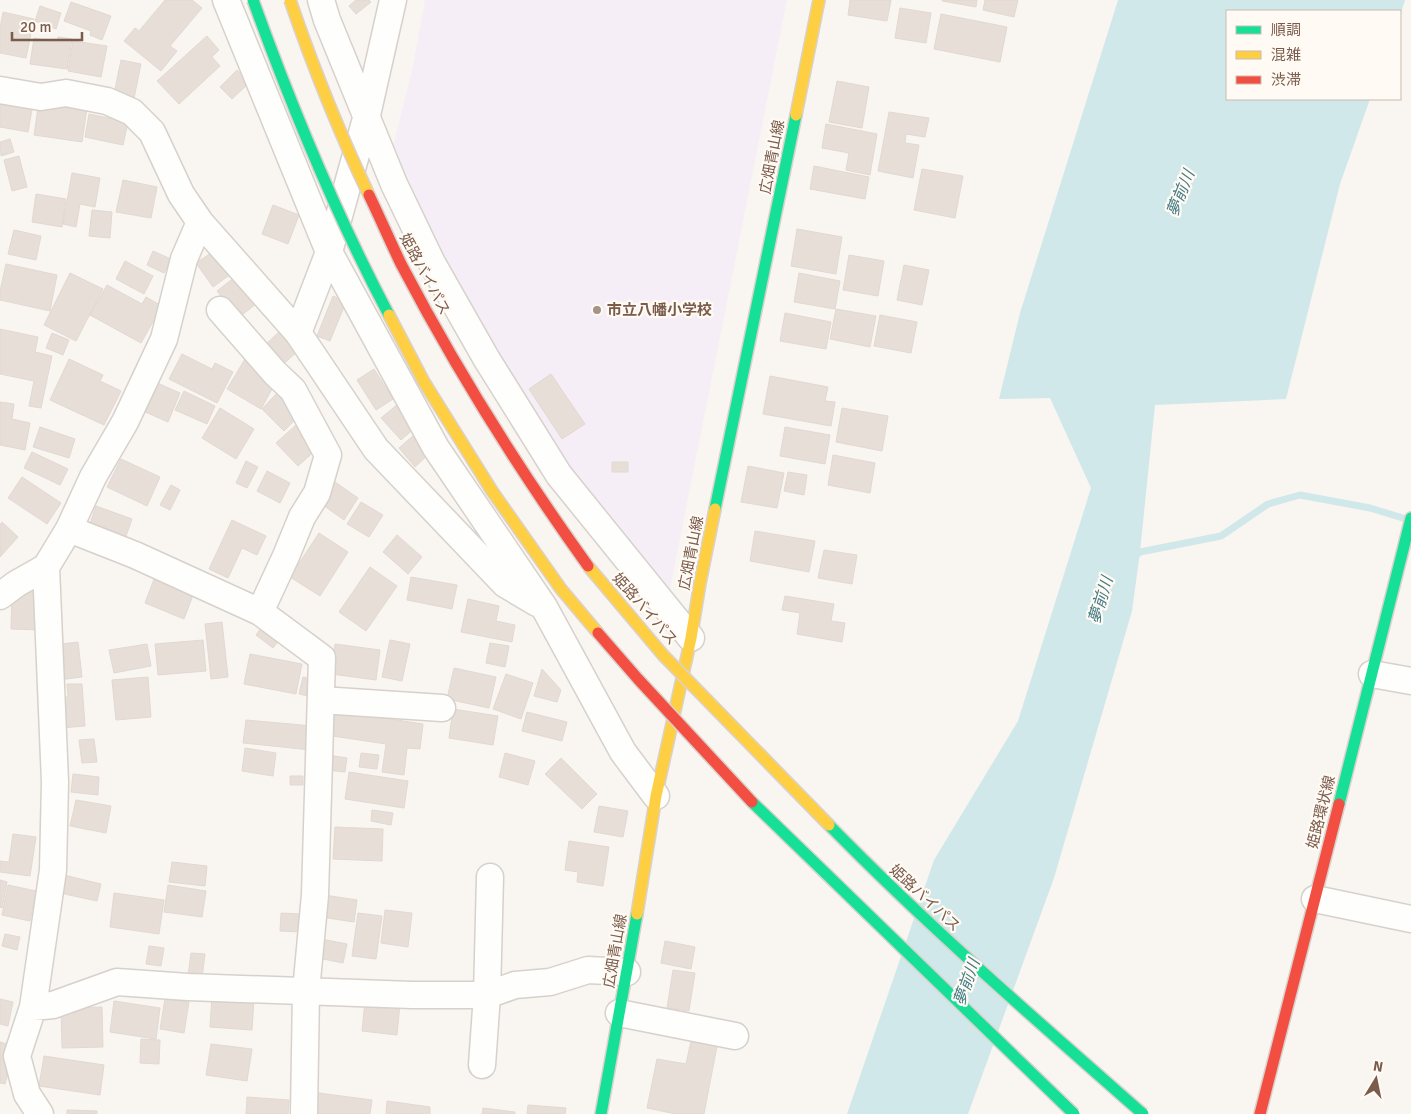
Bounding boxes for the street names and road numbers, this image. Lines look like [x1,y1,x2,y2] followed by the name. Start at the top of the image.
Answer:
[756,118,788,196] street label: 広畑青山線
[396,230,454,318] street label: 姫路バイパス
[675,514,707,592] street label: 広畑青山線
[609,569,681,649] street label: 姫路バイパス
[1303,773,1339,851] street label: 姫路環状線
[886,861,964,935] street label: 姫路バイパス
[600,912,630,990] street label: 広畑青山線

